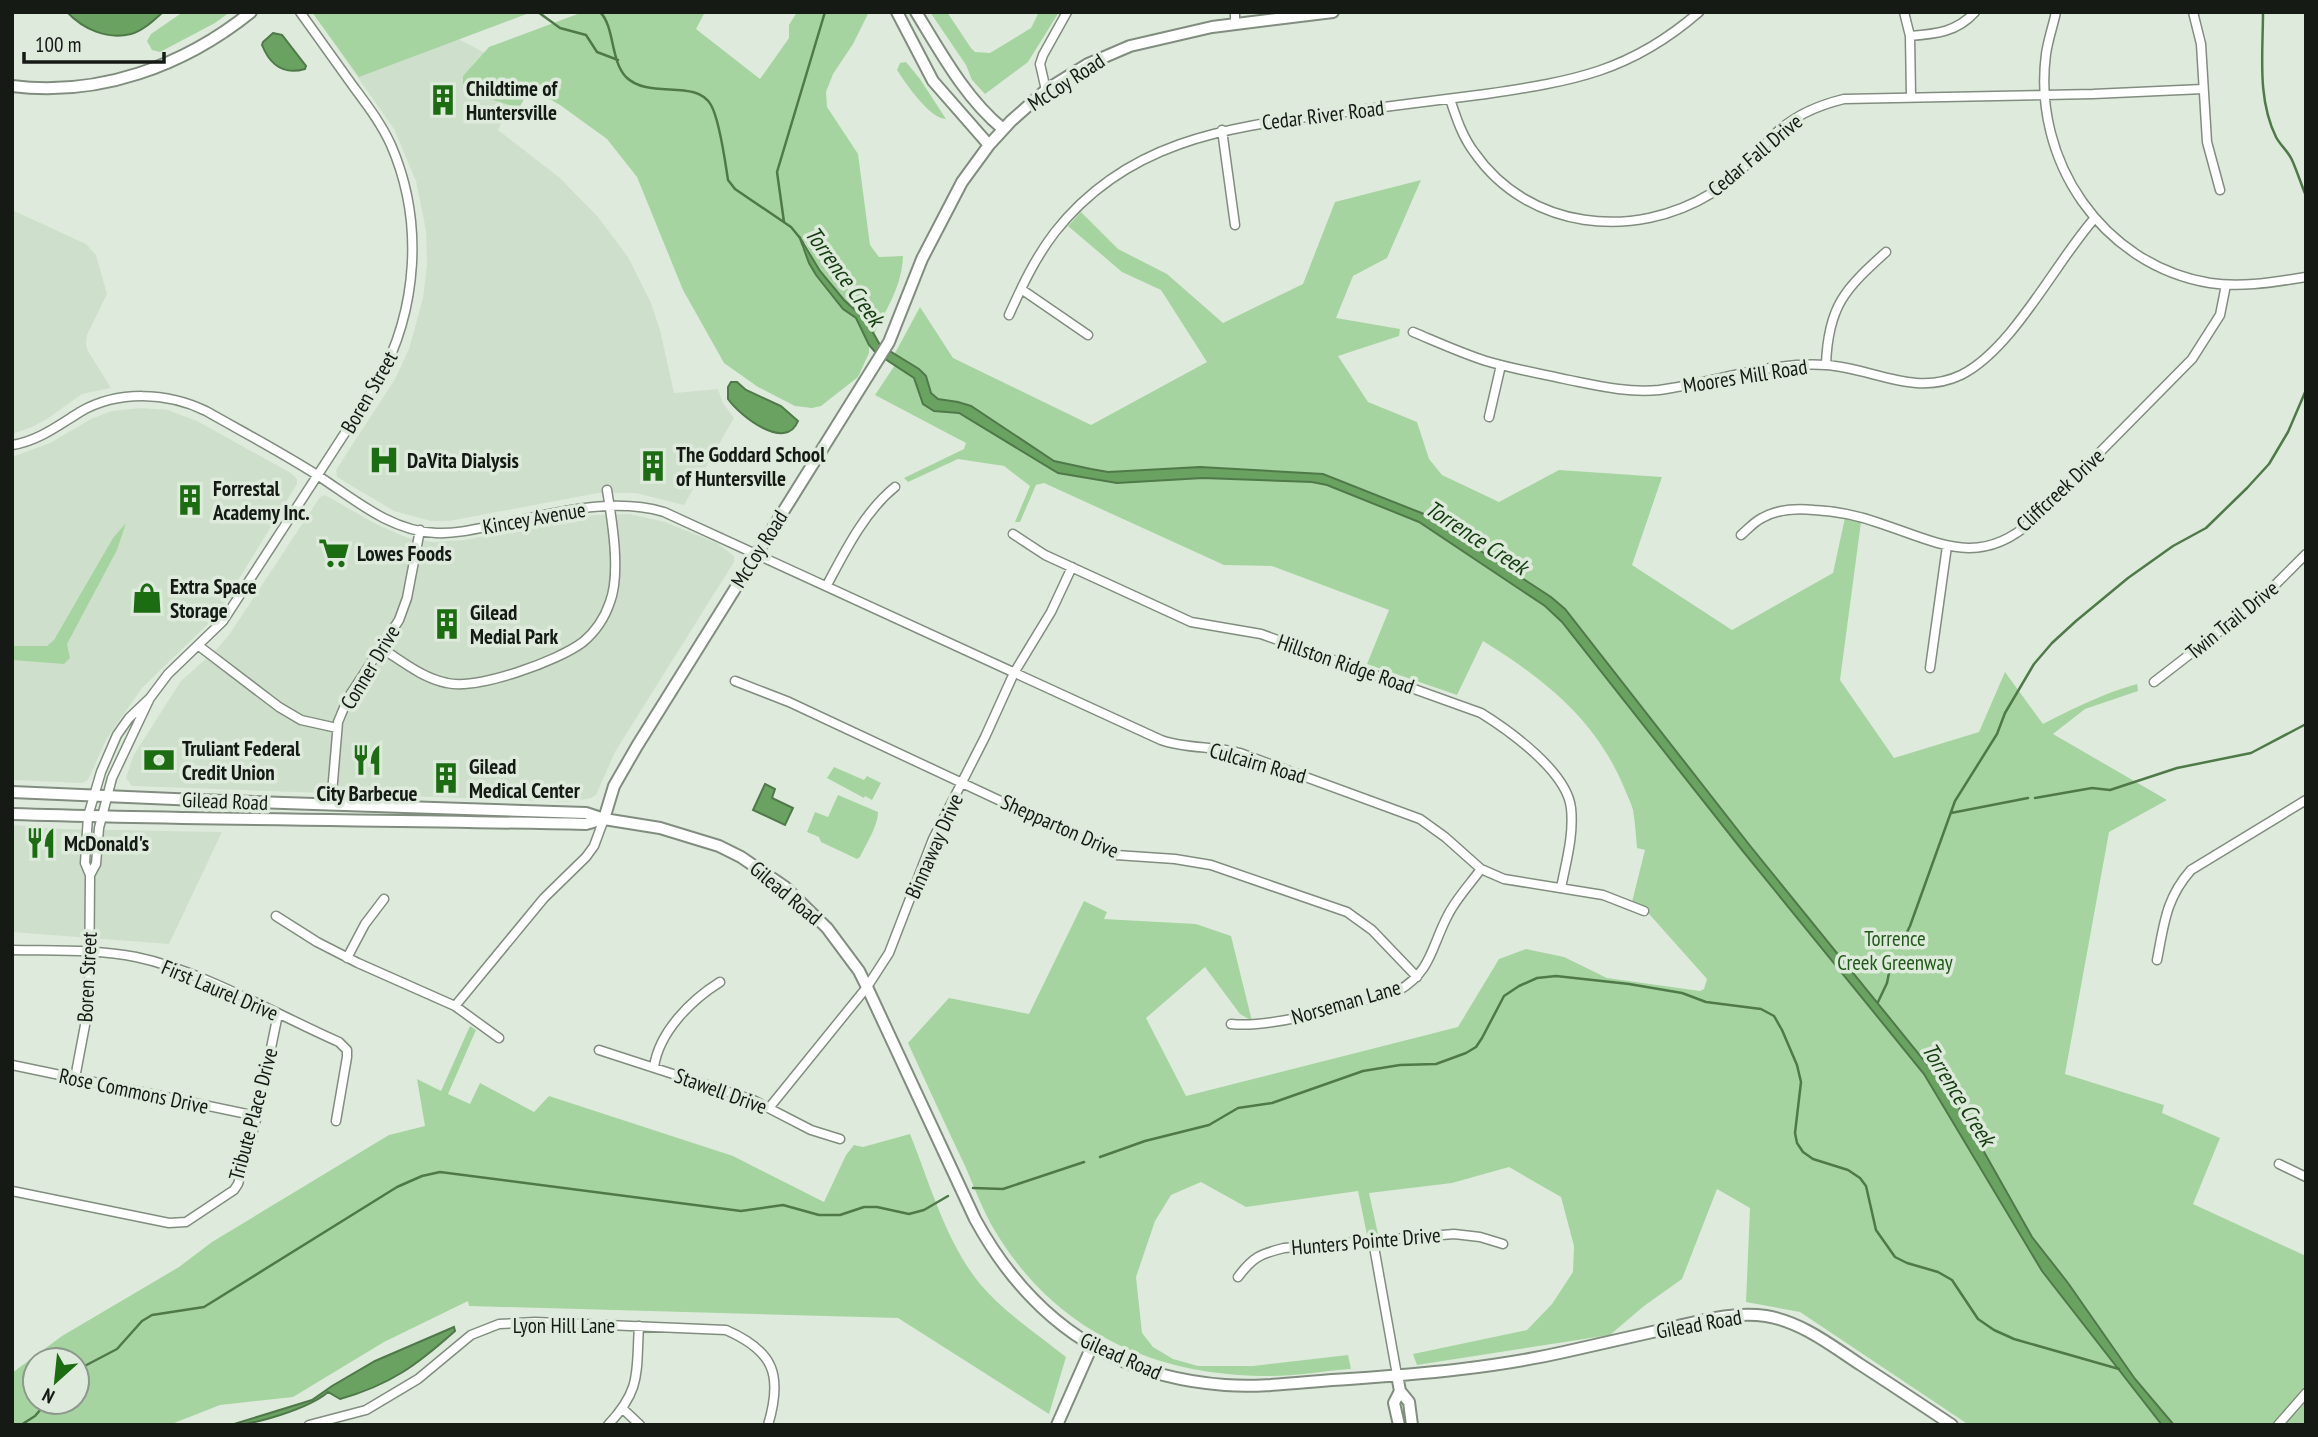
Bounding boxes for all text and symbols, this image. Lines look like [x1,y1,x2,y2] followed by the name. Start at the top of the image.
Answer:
[24,21,164,65] scale bar
[35,31,81,58] text: 100 m
[1022,47,1110,117] street label: McCoy Road
[466,75,558,126] place label: Childtime of Huntersville
[426,83,460,117] building icon: Childtime of Huntersville
[1260,94,1386,136] street label: Cedar River Road
[1702,108,1808,202] street label: Cedar Fall Drive
[799,220,893,334] water label: Torrence Creek
[335,346,403,438] street label: Boren Street
[1681,353,1809,399] street label: Moores Mill Road
[676,441,826,492] place label: The Goddard School of Huntersville
[2010,442,2110,538] street label: Cliffcreek Drive
[367,443,401,477] hospital icon: DaVita Dialysis
[407,447,519,474] place label: DaVita Dialysis
[636,449,670,483] building icon: The Goddard School of Huntersville
[212,475,310,526] place label: Forrestal Academy Inc.
[173,483,207,517] building icon: Forrestal Academy Inc.
[1420,493,1536,583] water label: Torrence Creek
[481,496,587,540] street label: Kincey Avenue
[725,505,793,593] street label: McCoy Road
[317,536,351,570] supermarket icon: Lowes Foods
[357,540,452,567] place label: Lowes Foods
[170,573,257,624] place label: Extra Space Storage
[2180,575,2284,665] street label: Twin Trail Drive
[130,581,164,615] shop icon: Extra Space Storage
[470,599,558,650] place label: Gilead Medial Park
[430,607,464,641] building icon: Gilead Medial Park
[334,620,406,714] street label: Conner Drive
[1274,628,1418,700] street label: Hillston Ridge Road
[182,735,301,786] place label: Truliant Federal Credit Union
[1207,736,1309,790] street label: Culcairn Road
[142,743,176,777] bank icon: Truliant Federal Credit Union
[350,743,384,777] restaurant icon: City Barbecue
[469,753,581,804] place label: Gilead Medical Center
[429,761,463,795] building icon: Gilead Medical Center
[316,780,418,807] place label: City Barbecue
[181,786,269,816] street label: Gilead Road
[997,788,1123,864] street label: Shepparton Drive
[899,789,969,903] street label: Binnaway Drive
[24,826,58,860] restaurant icon: McDonald's
[64,830,149,857] place label: McDonald's
[744,855,828,931] street label: Gilead Road
[1837,925,1953,976] park label: Torrence Creek Greenway
[71,931,103,1023] street label: Boren Street
[158,953,282,1027] street label: First Laurel Drive
[1288,974,1404,1030] street label: Norseman Lane
[1916,1037,2004,1154] water label: Torrence Creek
[222,1045,284,1183] street label: Tribute Place Drive
[57,1062,211,1120] street label: Rose Commons Drive
[671,1062,771,1120] street label: Stawell Drive
[1290,1221,1442,1261] street label: Hunters Pointe Drive
[1654,1303,1744,1345] street label: Gilead Road
[513,1312,615,1339] street label: Lyon Hill Lane
[1076,1326,1166,1386] street label: Gilead Road
[21,1346,91,1416] north arrow
[38,1383,58,1409] text: N

